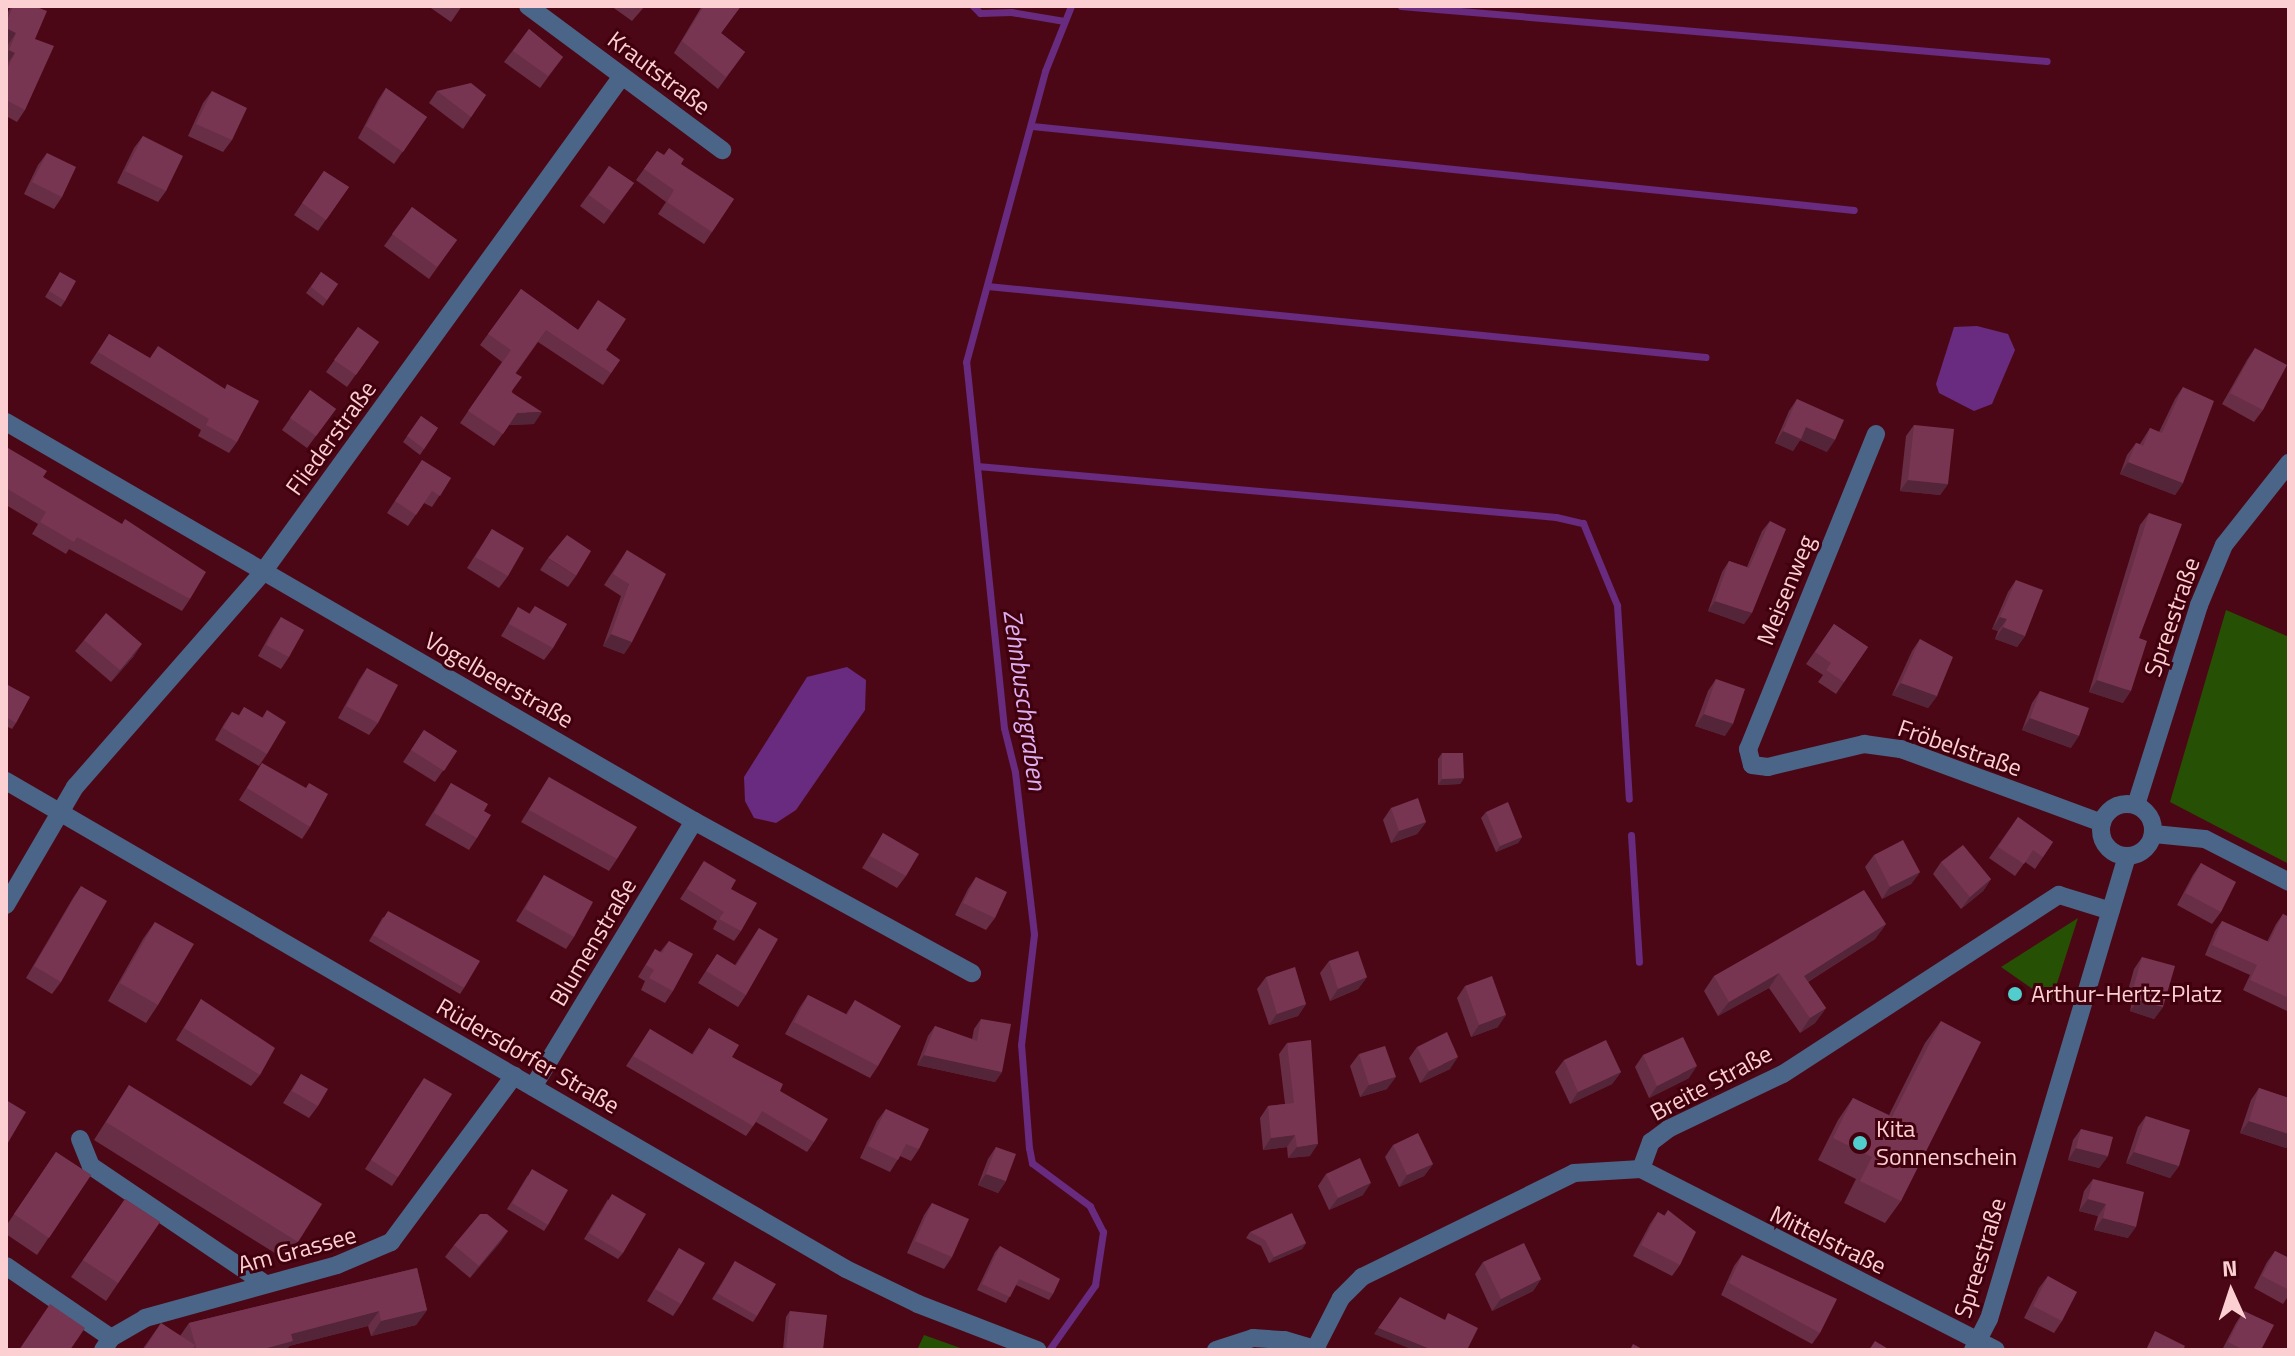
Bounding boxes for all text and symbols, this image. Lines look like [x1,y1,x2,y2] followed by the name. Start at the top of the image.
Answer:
[602,25,716,121] street label: Krautstraße
[280,375,382,501] street label: Fliederstraße
[1751,531,1821,649] street label: Meisenweg
[2138,554,2206,680] street label: Spreestraße
[997,608,1053,792] water label: Zehnbuschgraben
[420,626,578,734] street label: Vogelbeerstraße
[1894,713,2026,783] street label: Fröbelstraße
[544,873,642,1011] street label: Blumenstraße
[2031,980,2222,1008] place label: Arthur-Hertz-Platz
[2006,985,2024,1003] marker: Arthur-Hertz-Platz
[431,992,625,1120] street label: Rüdersdorfer Straße
[1645,1039,1777,1127] street label: Breite Straße
[1876,1115,2017,1171] place label: Kita Sonnenschein
[1851,1134,1869,1152] marker: Kita Sonnenschein
[1948,1195,2012,1321] street label: Spreestraße
[1765,1199,1891,1281] street label: Mittelstraße
[235,1220,359,1280] street label: Am Grassee
[2221,1251,2238,1285] text: N
[2191,1252,2271,1332] north arrow

